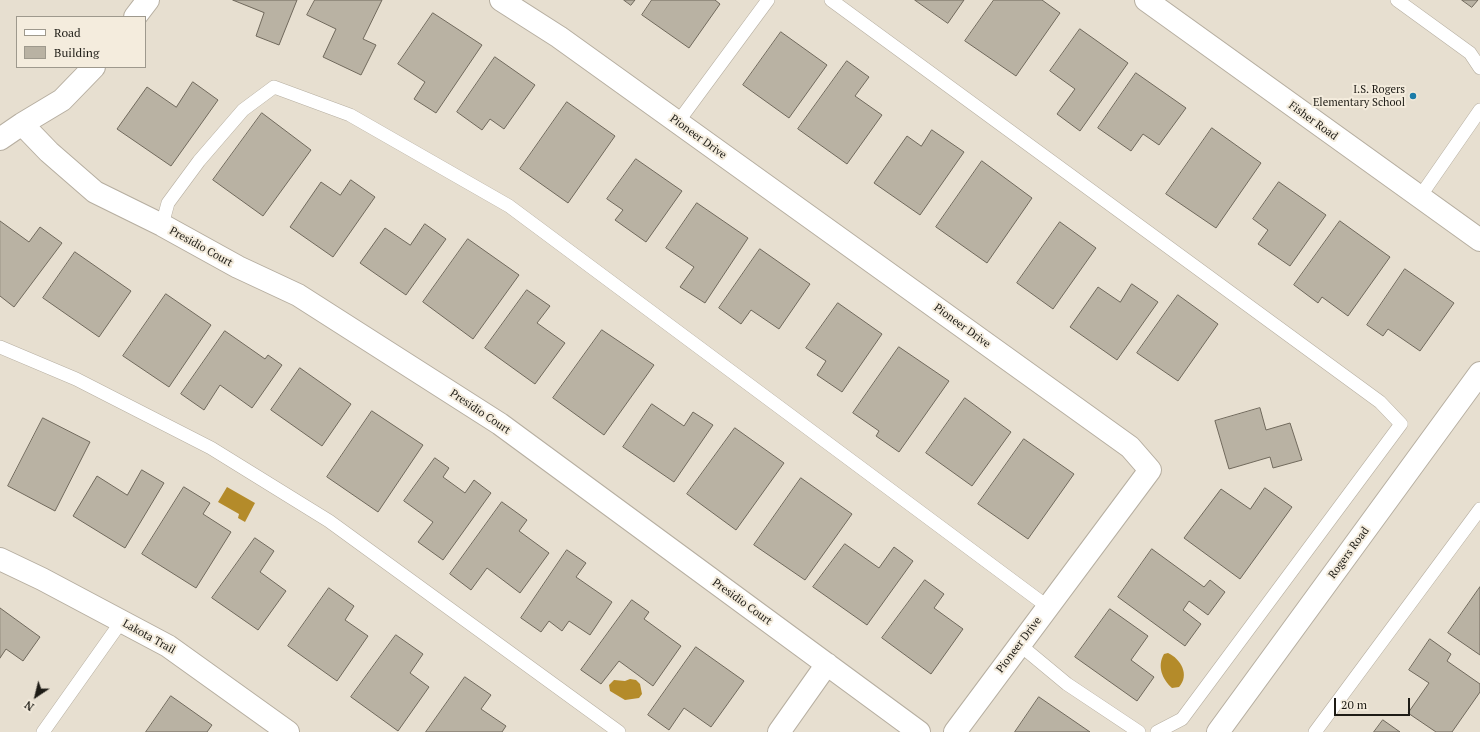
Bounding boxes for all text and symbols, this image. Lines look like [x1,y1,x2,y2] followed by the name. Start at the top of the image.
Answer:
[16,16,146,68] legend
[54,25,81,40] text: Road
[54,45,99,60] text: Building
[1313,83,1405,109] place label: I.S. Rogers Elementary School
[1408,91,1418,101] marker: I.S. Rogers Elementary School
[1286,99,1340,143] street label: Fisher Road
[667,112,729,162] street label: Pioneer Drive
[167,224,235,270] street label: Presidio Court
[931,301,993,351] street label: Pioneer Drive
[447,387,513,437] street label: Presidio Court
[1326,525,1372,581] street label: Rogers Road
[710,576,774,628] street label: Presidio Court
[994,614,1044,676] street label: Pioneer Drive
[120,617,178,657] street label: Lakota Trail
[16,676,56,716] north arrow
[1336,690,1412,716] scale bar
[1341,697,1367,712] text: 20 m
[22,698,37,714] text: N

